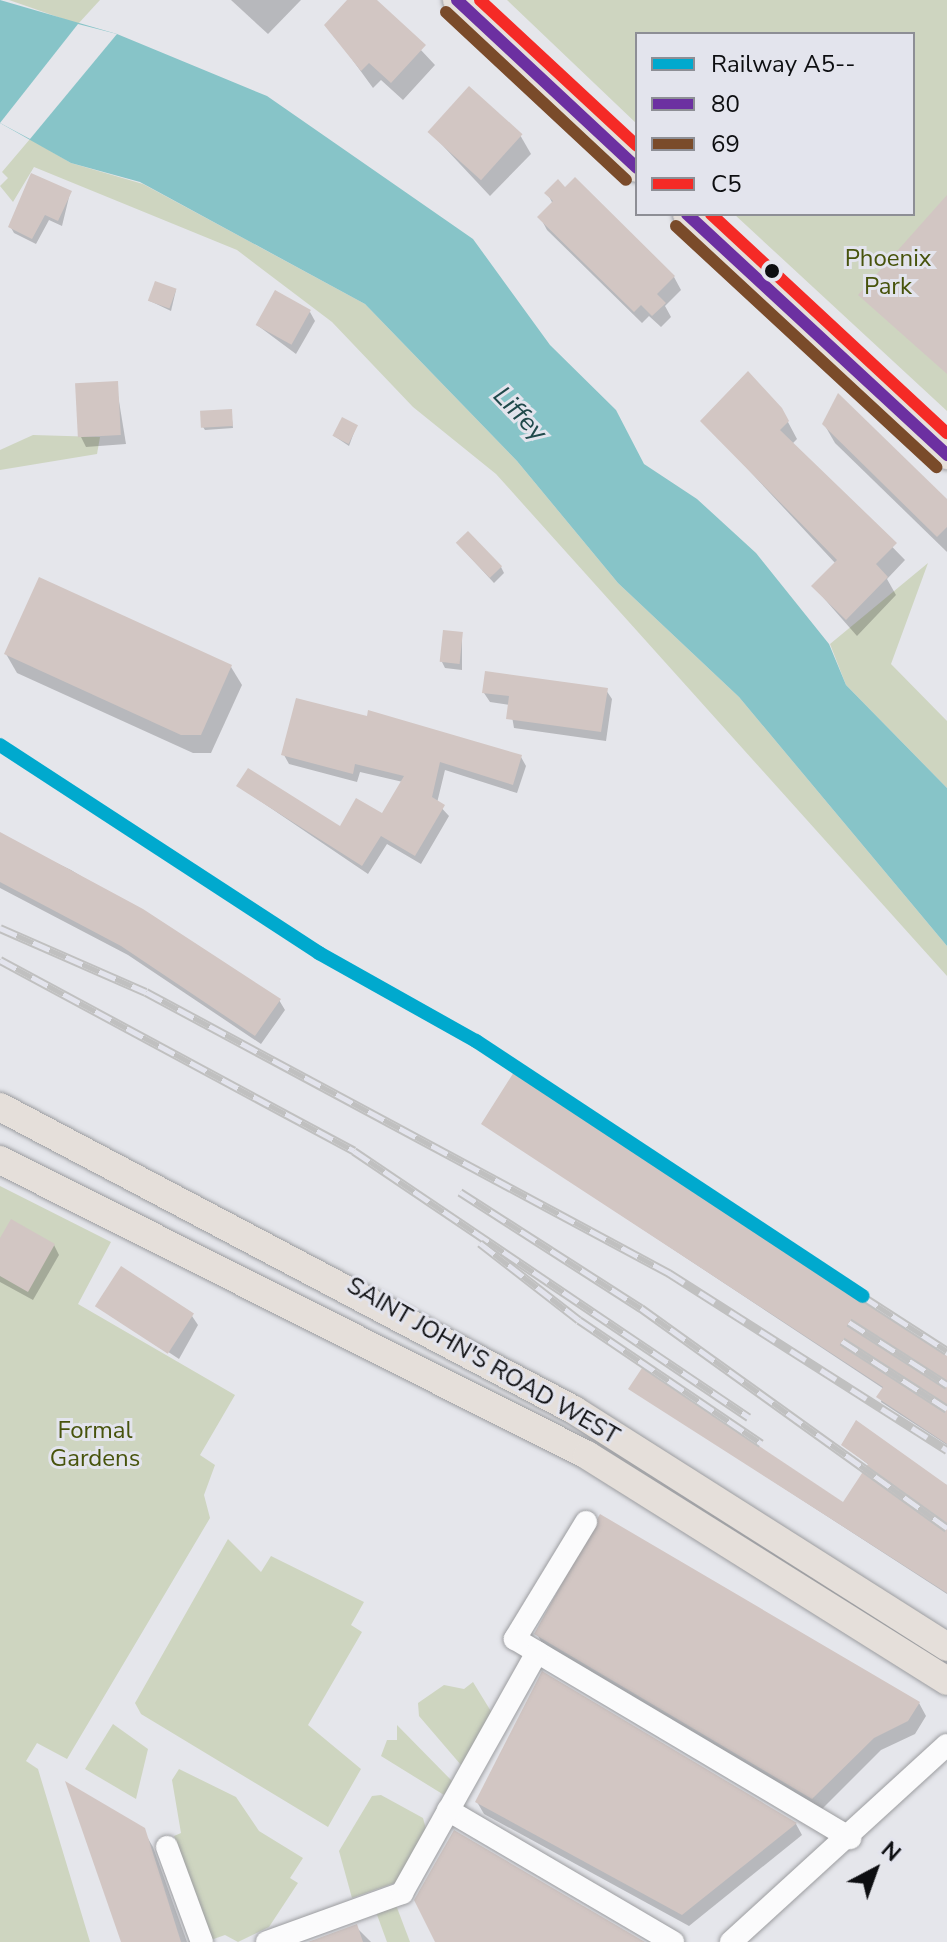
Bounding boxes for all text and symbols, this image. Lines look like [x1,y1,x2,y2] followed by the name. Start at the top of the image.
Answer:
[635,32,915,216] legend
[711,48,855,80] text: Railway A5--
[711,88,740,120] text: 80
[711,128,740,160] text: 69
[711,168,742,200] text: C5
[845,245,931,301] park label: Phoenix Park
[764,263,780,279] unlabelled marker
[487,380,553,448] water label: Liffey
[342,1271,624,1451] street label: SAINT JOHN'S ROAD WEST
[50,1417,140,1473] park label: Formal Gardens
[835,1830,915,1910] north arrow
[875,1835,907,1869] text: N

